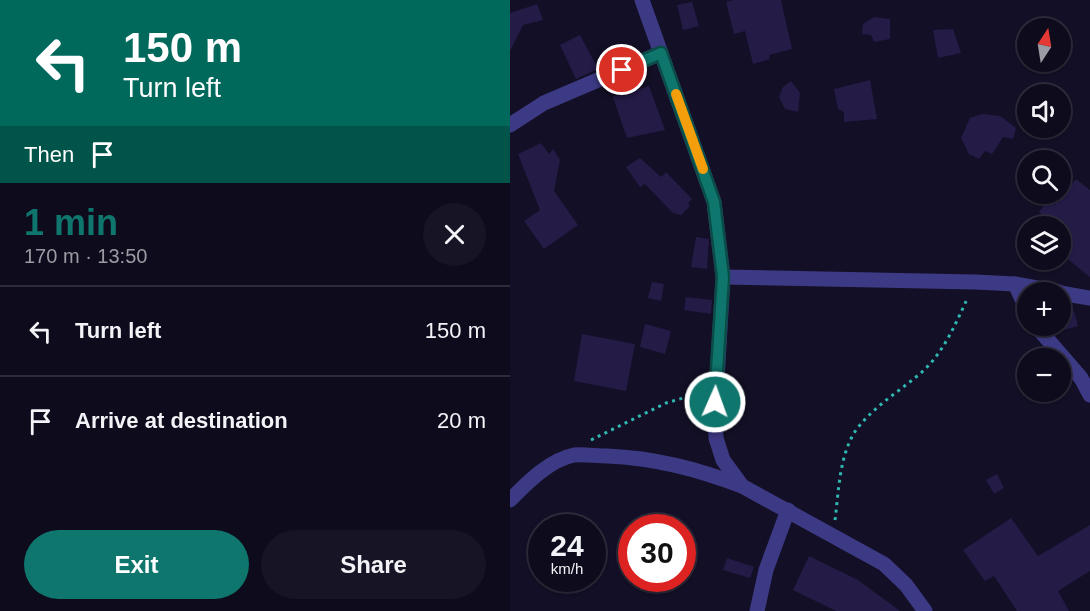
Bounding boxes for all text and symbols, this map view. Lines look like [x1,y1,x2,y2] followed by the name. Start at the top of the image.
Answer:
[1017,18,1071,72] north arrow
[1017,18,1071,402] map controls
[24,24,102,102] icon: left
[123,24,242,71] text: 150 m
[596,44,647,95] pin
[605,53,638,86] icon: arrive
[123,73,221,103] text: Turn left
[1017,84,1071,138] button: sound
[86,138,119,171] icon: arrive
[24,142,74,167] text: Then
[1017,150,1071,204] button: search
[24,202,118,243] text: 1 min
[423,203,486,266] button: close
[1017,216,1071,270] button: layers
[24,245,147,267] text: 170 m · 13:50
[1017,282,1071,336] button: +
[24,315,57,348] icon: left
[75,318,161,343] text: Turn left
[425,318,486,343] text: 150 m
[1017,348,1071,402] button: −
[683,370,747,434] position arrow
[24,405,57,438] icon: arrive
[75,408,288,433] text: Arrive at destination
[437,408,486,433] text: 20 m
[618,514,696,592] speed limit sign: 30
[550,529,584,562] text: 24
[24,530,249,599] button: Exit
[261,530,486,599] button: Share
[551,560,583,577] text: km/h

